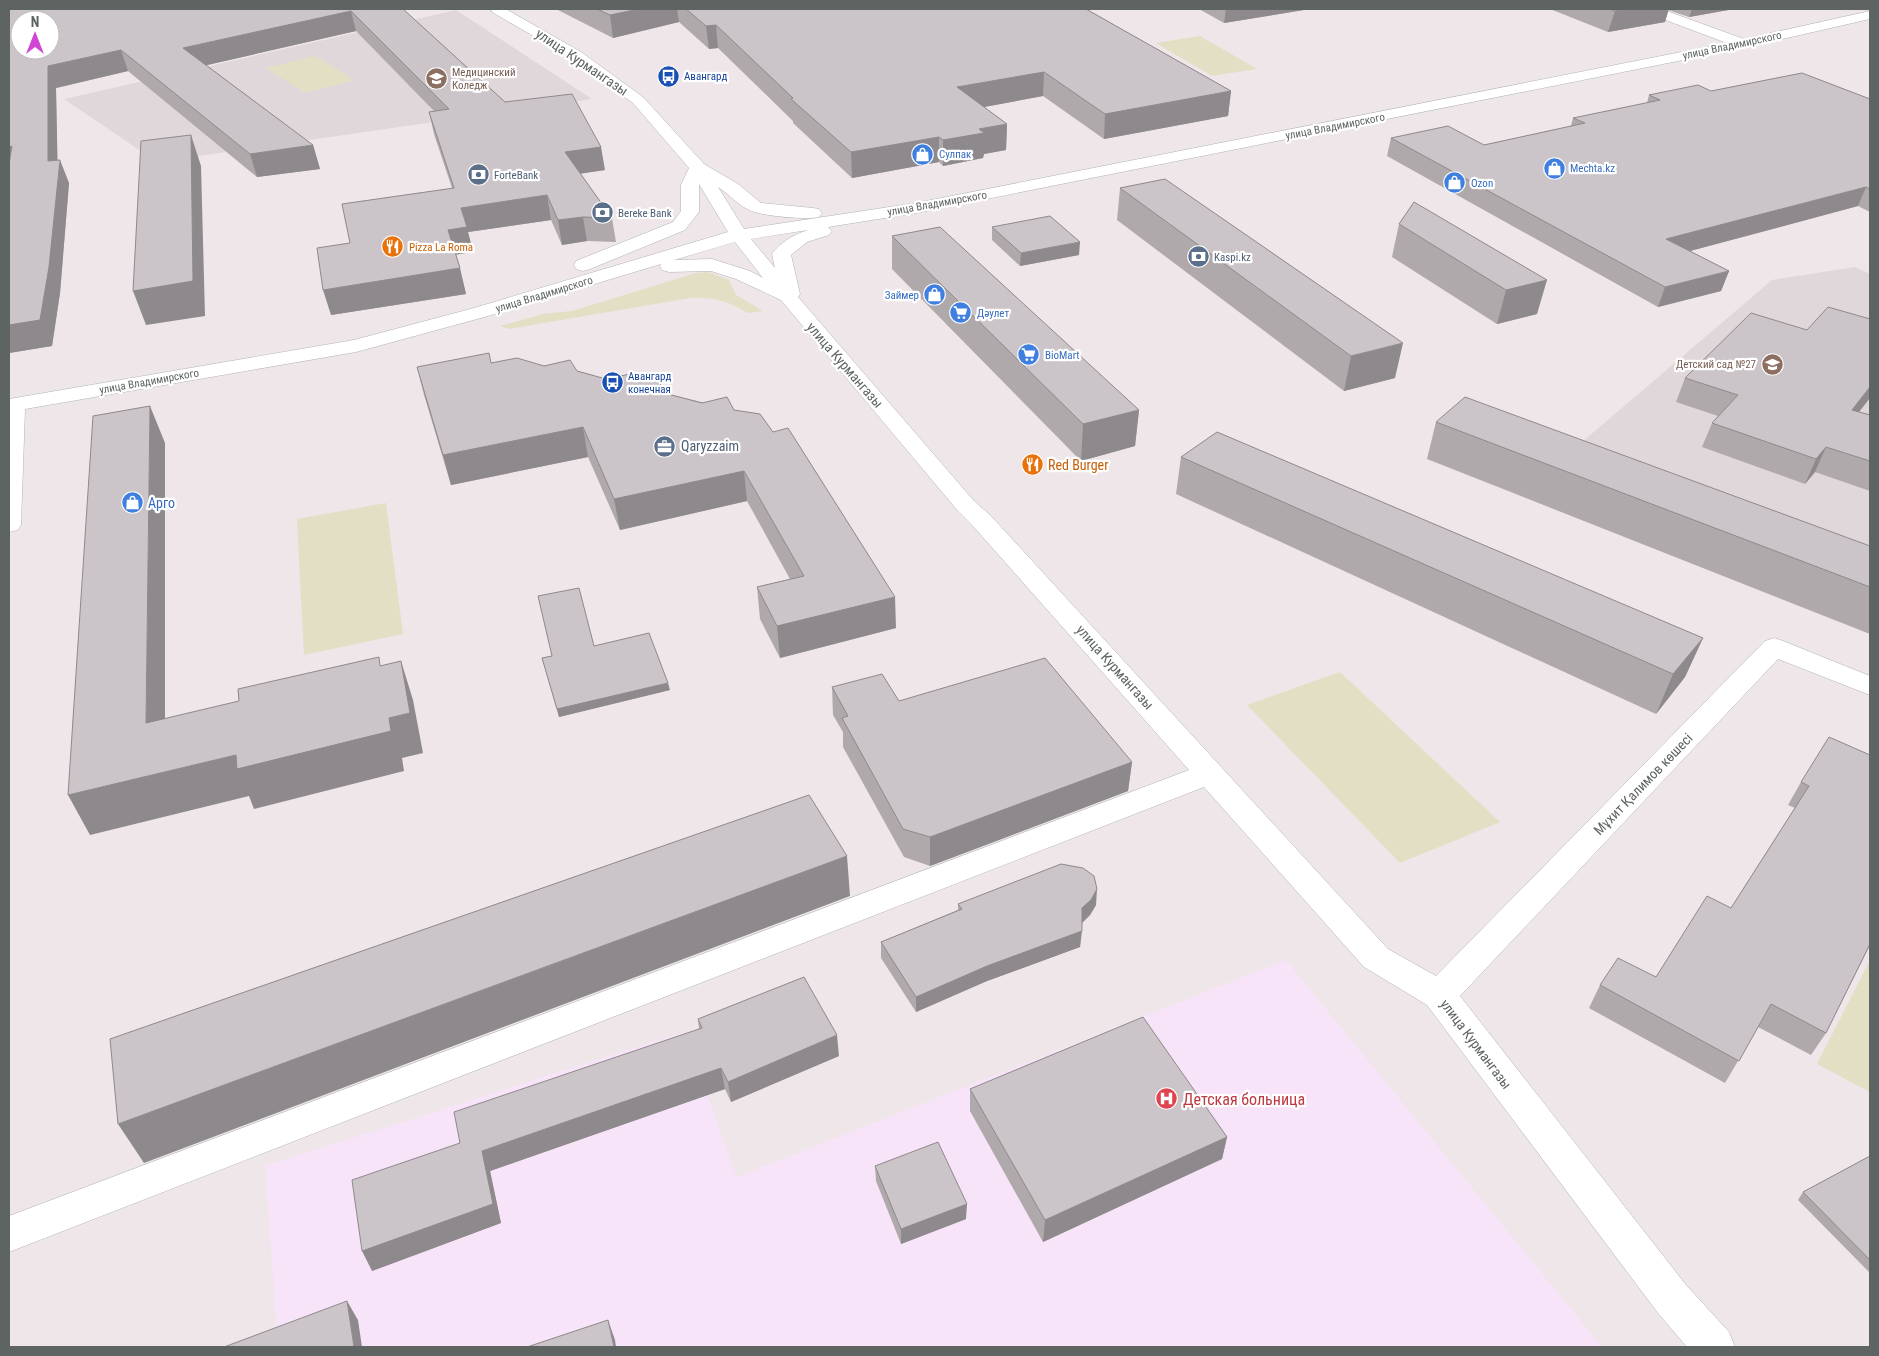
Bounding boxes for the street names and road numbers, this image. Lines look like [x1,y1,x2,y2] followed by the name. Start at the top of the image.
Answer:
[533,25,631,99] street label: улица Курмангазы
[1681,29,1783,62] street label: улица Владимирского
[1284,110,1386,143] street label: улица Владимирского
[886,188,988,219] street label: улица Владимирского
[494,273,595,315] street label: улица Владимирского
[804,319,886,411] street label: улица Курмангазы
[98,366,200,397] street label: улица Владимирского
[1073,622,1157,712] street label: улица Курмангазы
[1590,730,1696,838] street label: Мұхит Қалимов көшесі
[1437,996,1515,1092] street label: улица Курмангазы

